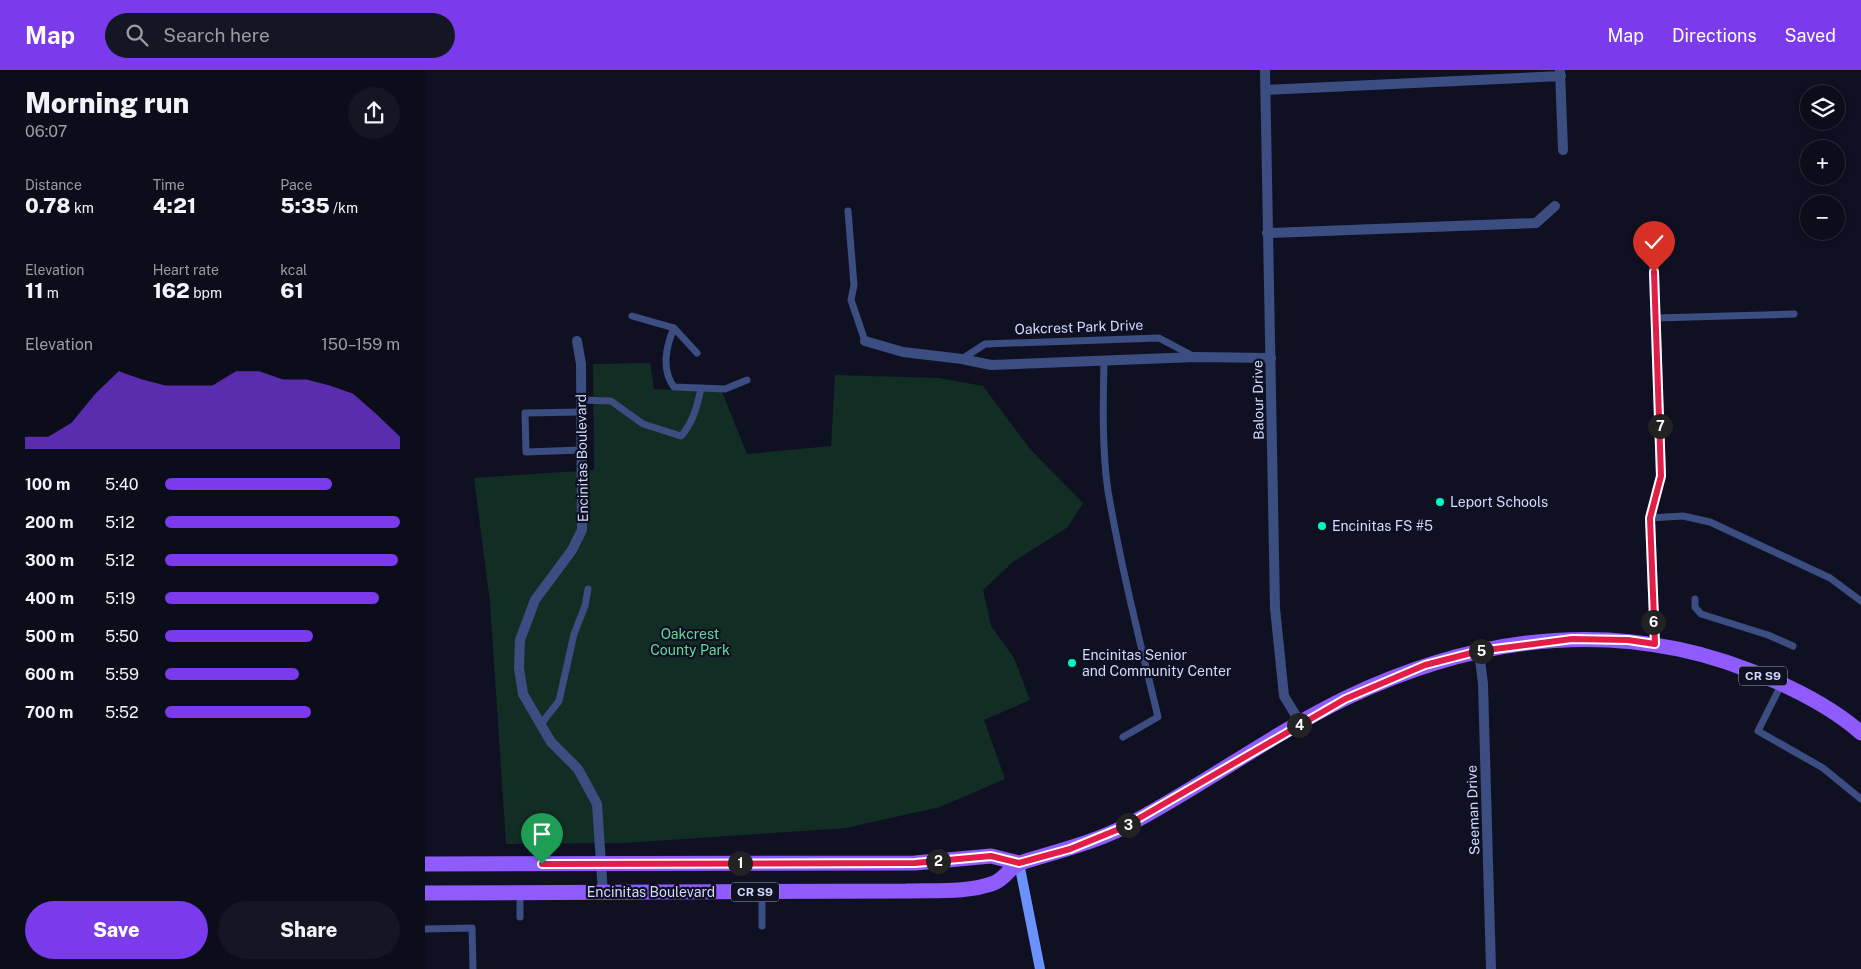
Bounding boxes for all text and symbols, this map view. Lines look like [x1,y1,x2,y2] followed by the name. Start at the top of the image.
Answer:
[105,13,455,58] search box
[25,21,75,49] text: Map
[123,21,151,49] icon: search
[163,24,270,46] text: Search here
[1607,25,1644,46] text: Map
[1672,25,1757,46] text: Directions
[1785,25,1836,46] text: Saved
[1800,85,1845,240] map controls
[1800,85,1845,130] button: layers
[25,86,189,119] text: Morning run
[348,87,400,139] button: share
[25,122,67,141] text: 06:07
[1800,140,1845,185] button: +
[25,177,82,193] text: Distance
[153,177,185,193] text: Time
[280,177,312,193] text: Pace
[25,193,71,218] text: 0.78
[153,193,196,218] text: 4:21
[280,193,330,218] text: 5:35
[1800,195,1845,240] button: −
[71,200,94,216] text: km
[330,200,358,216] text: /km
[1633,221,1675,272] pin
[1640,228,1668,256] icon: check
[25,262,84,278] text: Elevation
[153,262,219,278] text: Heart rate
[280,262,307,278] text: kcal
[25,278,43,303] text: 11
[153,278,190,303] text: 162
[280,278,304,303] text: 61
[43,285,59,301] text: m
[190,285,222,301] text: bpm
[1014,317,1144,337] street label: Oakcrest Park Drive
[25,335,93,354] text: Elevation
[321,335,400,354] text: 150–159 m
[1249,360,1267,440] street label: Balour Drive
[573,394,591,522] street label: Encinitas Boulevard
[1647,414,1673,438] pin: 7
[1656,418,1665,434] text: 7
[25,475,70,494] text: 100 m
[105,475,139,494] text: 5:40
[1450,494,1548,510] place label: Leport Schools
[1434,496,1446,508] marker: Leport Schools
[25,513,74,532] text: 200 m
[105,513,135,532] text: 5:12
[1332,518,1433,534] place label: Encinitas FS #5
[1316,520,1328,532] marker: Encinitas FS #5
[25,551,74,570] text: 300 m
[105,551,135,570] text: 5:12
[25,589,74,608] text: 400 m
[105,589,135,608] text: 5:19
[1641,610,1665,634] pin: 6
[1649,614,1658,630] text: 6
[650,626,730,658] park label: Oakcrest County Park
[25,627,74,646] text: 500 m
[105,627,139,646] text: 5:50
[1469,638,1493,664] pin: 5
[1477,643,1486,659] text: 5
[1082,647,1231,679] place label: Encinitas Senior and Community Center
[1066,657,1078,669] marker: Encinitas Senior and Community Center
[25,665,74,684] text: 600 m
[105,665,139,684] text: 5:59
[1739,666,1787,686] road number: CR S9
[25,703,73,722] text: 700 m
[105,703,139,722] text: 5:52
[1287,712,1311,738] pin: 4
[1295,717,1304,733] text: 4
[1463,765,1483,855] street label: Seeman Drive
[1115,812,1141,838] pin: 3
[521,813,563,864] pin
[1124,817,1133,833] text: 3
[528,820,556,848] icon: arrive
[925,848,951,874] pin: 2
[727,850,753,876] pin: 1
[934,853,943,869] text: 2
[738,855,744,871] text: 1
[731,882,779,902] road number: CR S9
[587,884,715,900] street label: Encinitas Boulevard
[25,901,208,959] button: Save
[218,901,400,959] button: Share

